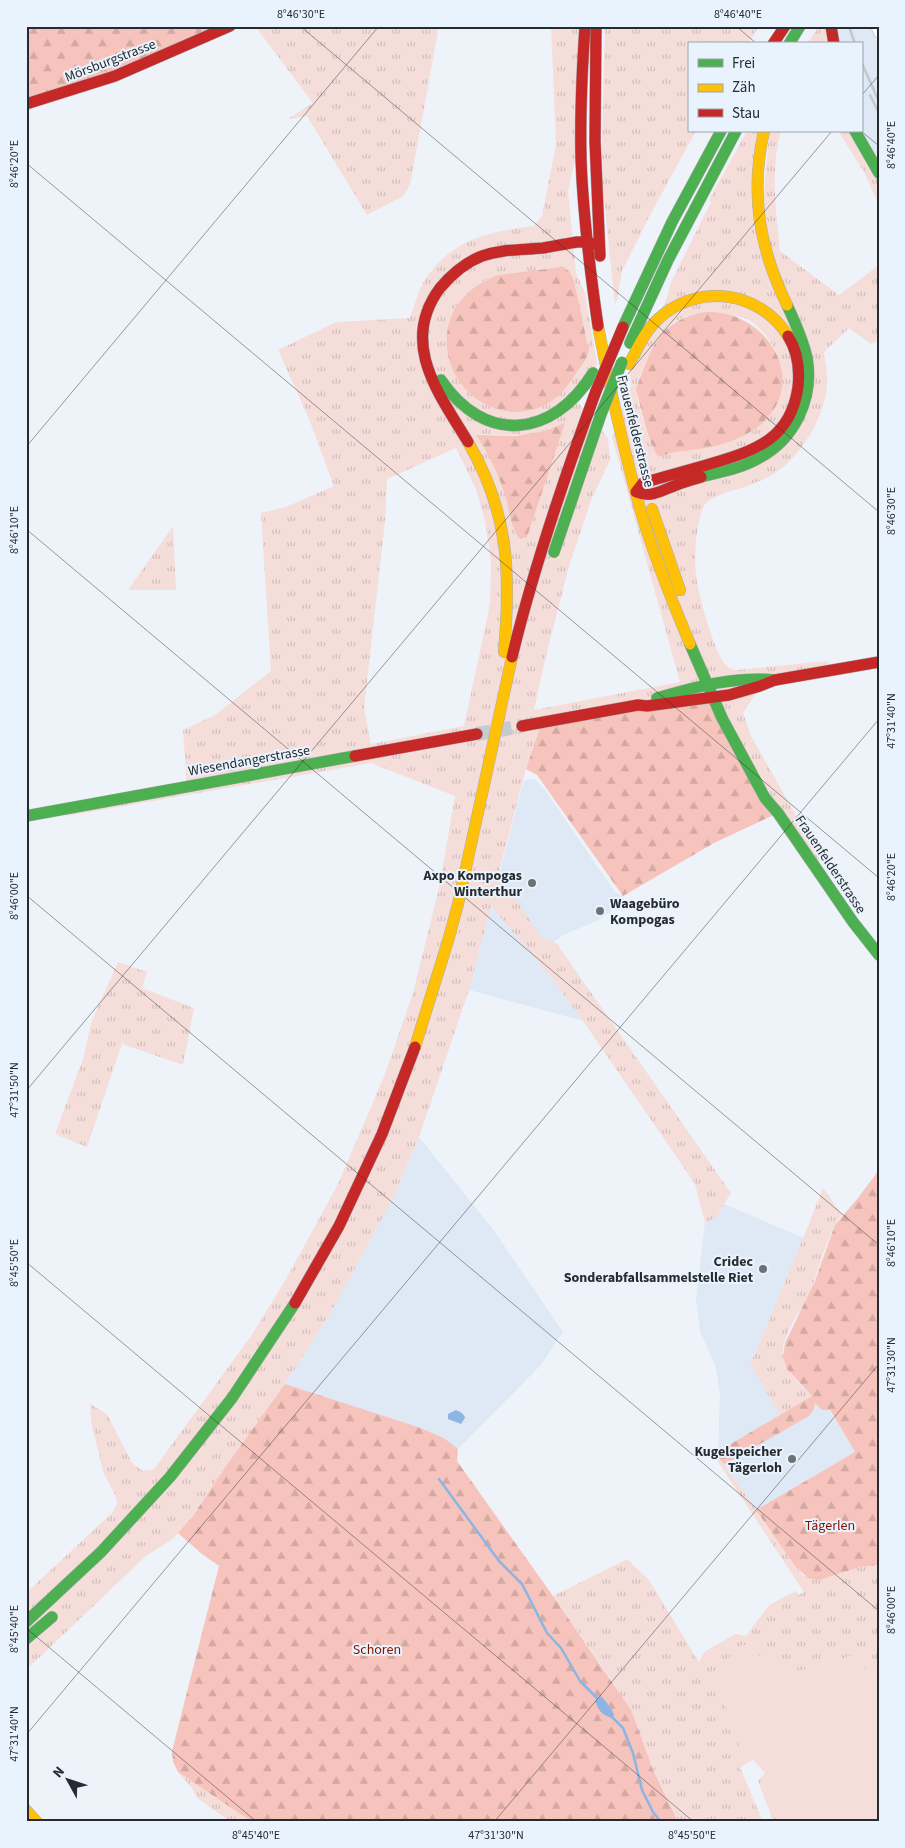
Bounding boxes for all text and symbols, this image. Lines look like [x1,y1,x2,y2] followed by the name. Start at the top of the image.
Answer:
[277,6,325,23] text: 8°46'30"E
[714,6,762,23] text: 8°46'40"E
[62,34,159,87] street label: Mörsburgstrasse
[688,42,862,132] legend
[732,53,755,74] text: Frei
[732,77,756,98] text: Zäh
[732,103,760,124] text: Stau
[883,121,900,169] text: 8°46'40"E
[6,140,23,188] text: 8°46'20"E
[611,373,659,490] street label: Frauenfelderstrasse
[883,487,900,535] text: 8°46'30"E
[6,506,23,554] text: 8°46'10"E
[883,693,900,749] text: 47°31'40"N
[187,740,312,782] street label: Wiesendangerstrasse
[790,811,871,918] street label: Frauenfelderstrasse
[883,853,900,901] text: 8°46'20"E
[423,866,522,902] place label: Axpo Kompogas Winterthur
[6,872,23,920] text: 8°46'00"E
[526,877,538,889] marker: Axpo Kompogas Winterthur
[610,894,680,930] place label: Waagebüro Kompogas
[594,905,606,917] marker: Waagebüro Kompogas
[6,1062,23,1118] text: 47°31'50"N
[883,1219,900,1267] text: 8°46'10"E
[6,1239,23,1287] text: 8°45'50"E
[564,1252,754,1288] place label: Cridec Sonderabfallsammelstelle Riet
[757,1263,769,1275] marker: Cridec Sonderabfallsammelstelle Riet
[883,1337,900,1393] text: 47°31'30"N
[694,1442,782,1478] place label: Kugelspeicher Tägerloh
[786,1453,798,1465] marker: Kugelspeicher Tägerloh
[805,1516,855,1536] park label: Tägerlen
[883,1586,900,1634] text: 8°46'00"E
[6,1605,23,1653] text: 8°45'40"E
[353,1640,401,1660] park label: Schoren
[6,1706,23,1762] text: 47°31'40"N
[42,1756,92,1806] north arrow
[48,1762,69,1782] text: N
[232,1827,280,1844] text: 8°45'40"E
[468,1827,524,1844] text: 47°31'30"N
[668,1827,716,1844] text: 8°45'50"E

